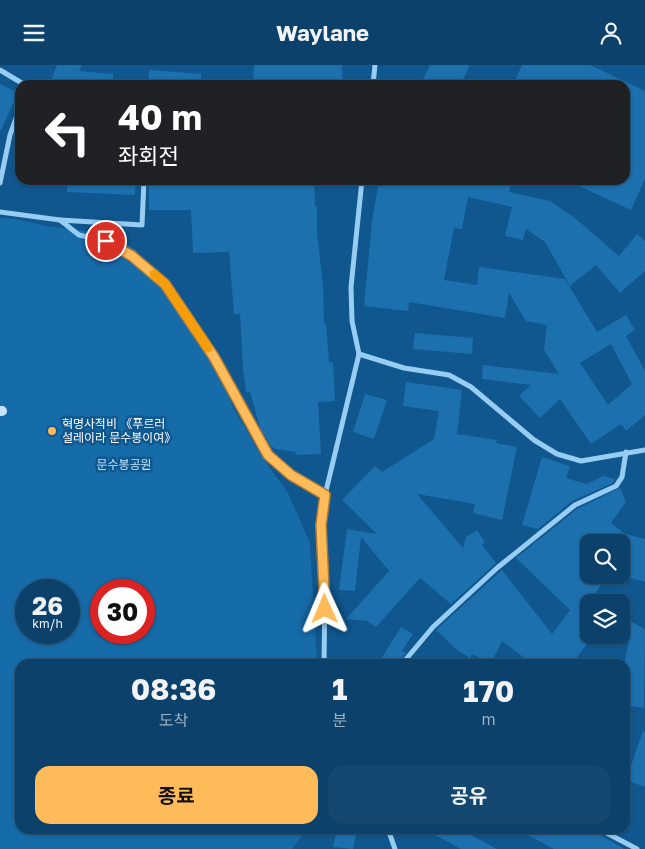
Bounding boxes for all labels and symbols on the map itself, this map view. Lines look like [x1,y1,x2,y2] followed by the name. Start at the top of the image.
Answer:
[85,220,127,262] pin
[62,416,176,445] place label: 혁명사적비 《푸르러 설레이라 문수봉이여》
[46,425,58,437] marker: 혁명사적비 《푸르러 설레이라 문수봉이여》
[96,457,152,472] park label: 문수봉공원
[90,579,155,644] speed limit sign: 30
[298,582,350,634] position arrow

